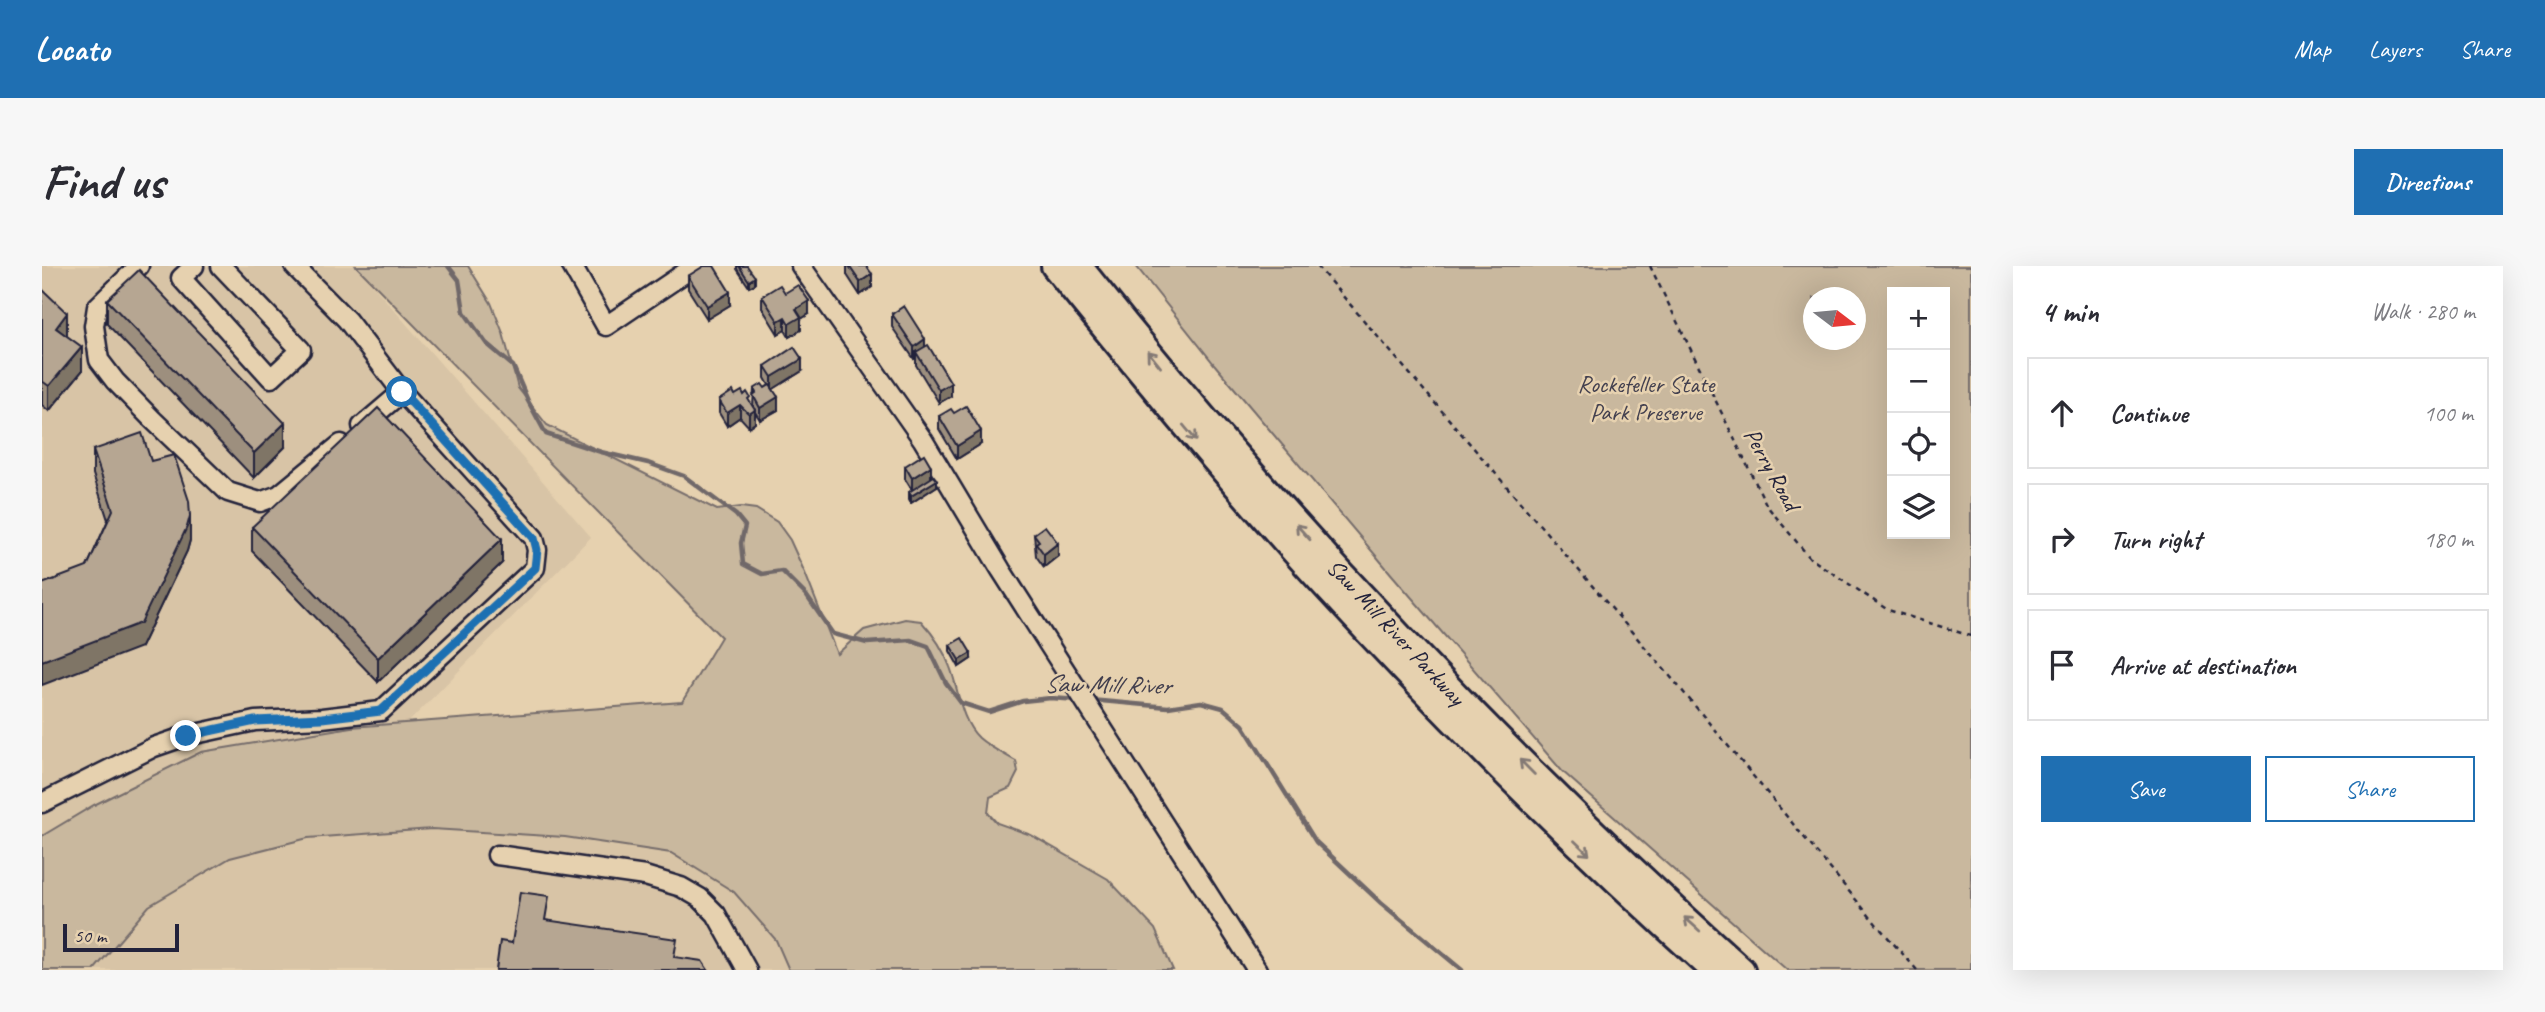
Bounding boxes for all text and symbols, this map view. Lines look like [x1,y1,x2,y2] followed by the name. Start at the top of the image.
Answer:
[35,28,109,70] text: Locato
[2294,34,2331,64] text: Map
[2369,34,2422,64] text: Layers
[2460,34,2510,64] text: Share
[2354,149,2503,215] button: Directions
[42,151,164,213] text: Find us
[1803,287,1866,350] north arrow
[1887,287,1950,539] map controls
[1887,287,1950,350] button: +
[2041,293,2098,331] text: 4 min
[2371,297,2475,326] text: Walk · 280 m
[1887,350,1950,413] button: −
[1146,351,1162,369] one-way arrow
[1578,369,1717,427] park label: Rockefeller State Park Preserve
[386,376,417,407] route start
[2043,394,2081,432] icon: ahead
[2110,397,2188,430] text: Continue
[2424,399,2473,428] text: 100 m
[1887,413,1950,476] button: locate
[1183,423,1198,441] one-way arrow
[1737,423,1809,518] street label: Perry Road
[1887,476,1950,539] button: layers
[2043,520,2081,558] icon: right
[1295,523,1311,541] one-way arrow
[2110,523,2201,556] text: Turn right
[2424,525,2473,554] text: 180 m
[1320,552,1473,713] street label: Saw Mill River Parkway
[2043,646,2081,684] icon: arrive
[2110,649,2296,682] text: Arrive at destination
[1044,667,1174,702] water label: Saw Mill River
[170,720,201,751] route end
[2041,756,2251,822] button: Save
[2265,756,2475,822] button: Share
[1519,759,1536,776] one-way arrow
[1573,839,1590,856] one-way arrow
[1684,916,1701,933] one-way arrow
[63,921,178,953] scale bar
[74,924,106,948] text: 50 m

